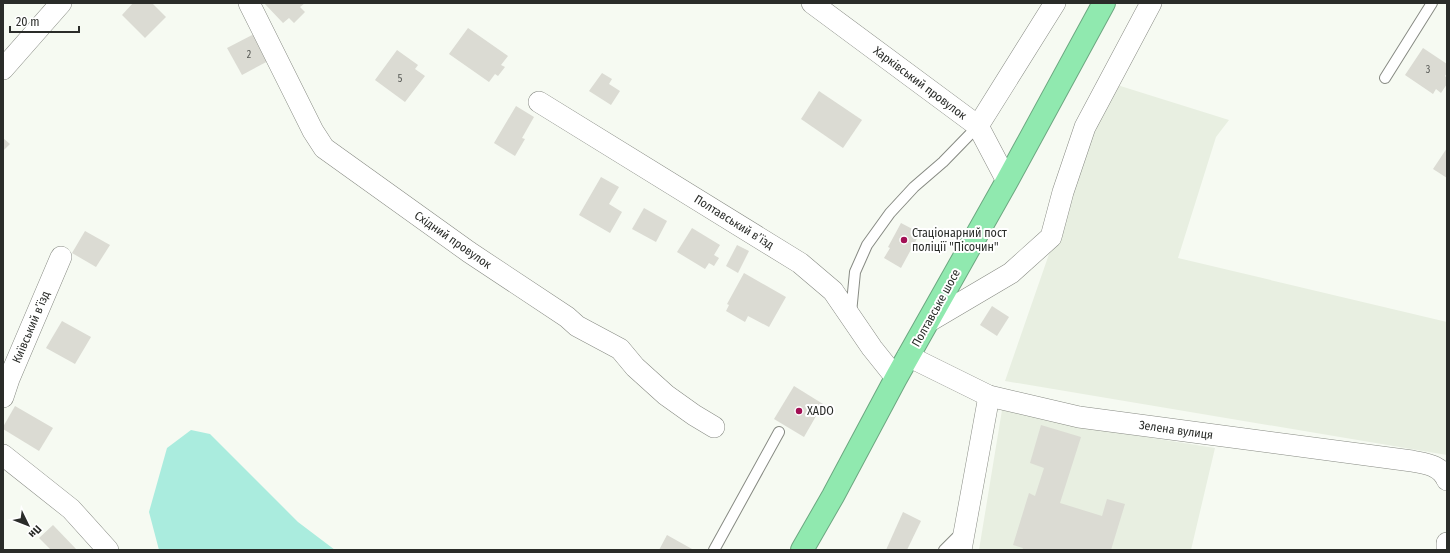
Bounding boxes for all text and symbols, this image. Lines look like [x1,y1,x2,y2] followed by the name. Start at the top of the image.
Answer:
[10,8,79,34] scale bar
[16,15,40,29] text: 20 m
[871,43,970,123] street label: Харківський провулок
[247,49,252,61] house number: 2
[1426,64,1431,76] house number: 3
[398,73,403,85] house number: 5
[692,192,776,252] street label: Полтавський в’їзд
[412,208,494,272] street label: Східний провулок
[912,226,1007,254] place label: Стаціонарний пост поліції "Пісочин"
[899,235,909,245] marker: Стаціонарний пост поліції "Пісочин"
[909,267,963,349] street label: Полтавське шосе
[9,289,53,365] street label: Київський в’їзд
[807,404,834,418] place label: XADO
[794,406,804,416] marker: XADO
[1138,418,1214,442] street label: Зелена вулиця
[8,505,48,545] north arrow
[26,522,44,541] text: Пн

